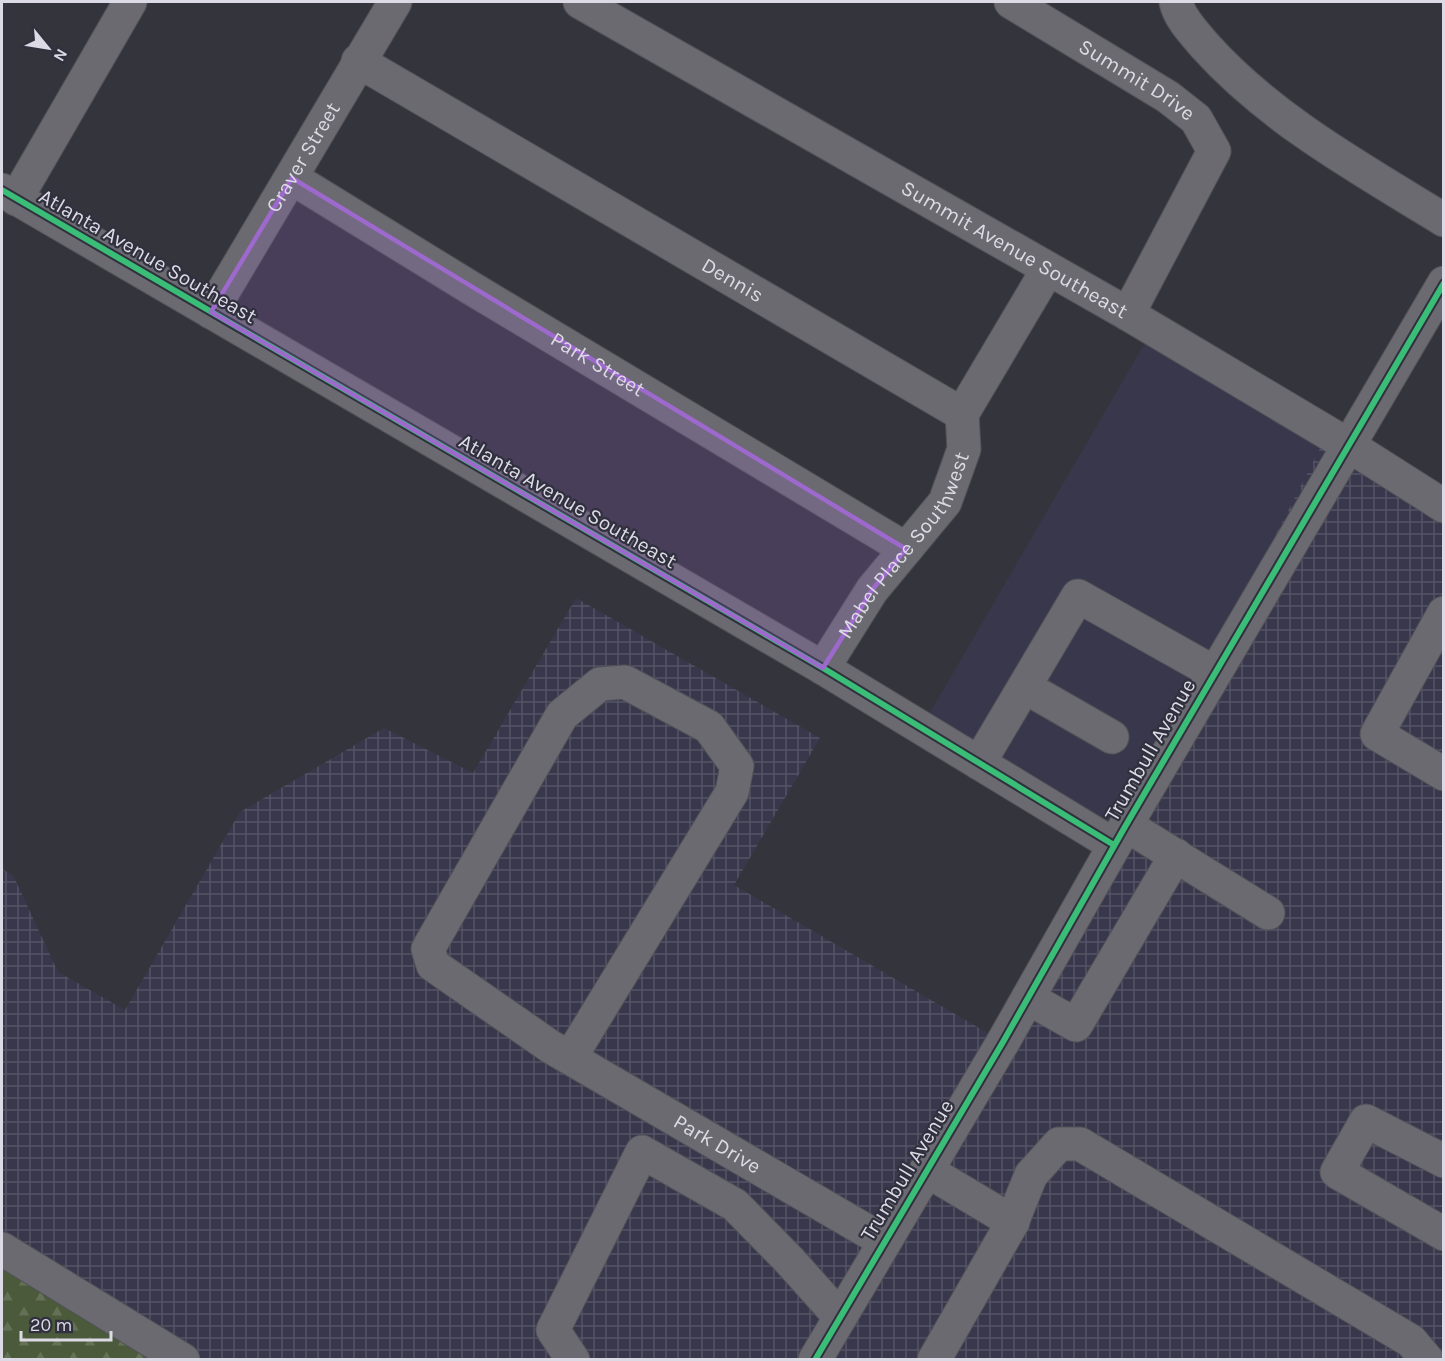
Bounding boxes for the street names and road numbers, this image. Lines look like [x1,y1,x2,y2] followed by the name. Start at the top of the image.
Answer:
[1075,34,1200,126] street label: Summit Drive
[261,98,345,217] street label: Craver Street
[897,175,1132,323] street label: Summit Avenue Southeast
[35,184,261,328] street label: Atlanta Avenue Southeast
[698,253,768,307] street label: Dennis
[546,327,649,402] street label: Park Street
[455,429,681,573] street label: Atlanta Avenue Southeast
[833,449,974,643] street label: Mabel Place Southwest
[1100,675,1200,825] street label: Trumbull Avenue
[856,1095,958,1245] street label: Trumbull Avenue
[670,1109,765,1179] street label: Park Drive

